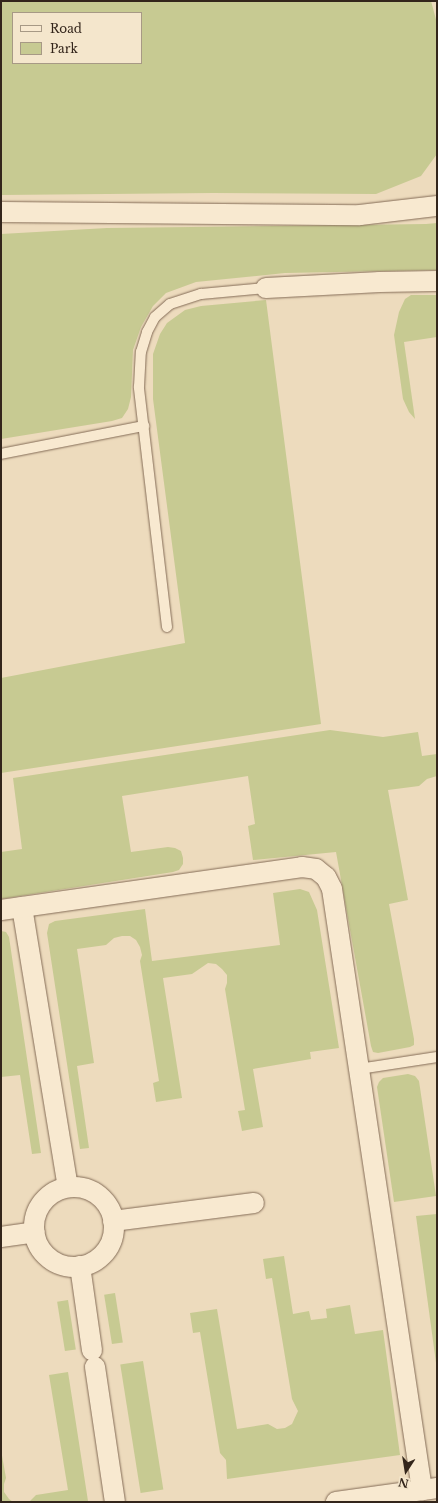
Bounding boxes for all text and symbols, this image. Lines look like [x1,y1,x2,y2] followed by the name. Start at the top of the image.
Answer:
[12,12,142,64] legend
[50,21,82,36] text: Road
[50,41,78,56] text: Park
[386,1451,426,1491] north arrow
[397,1475,410,1491] text: N

